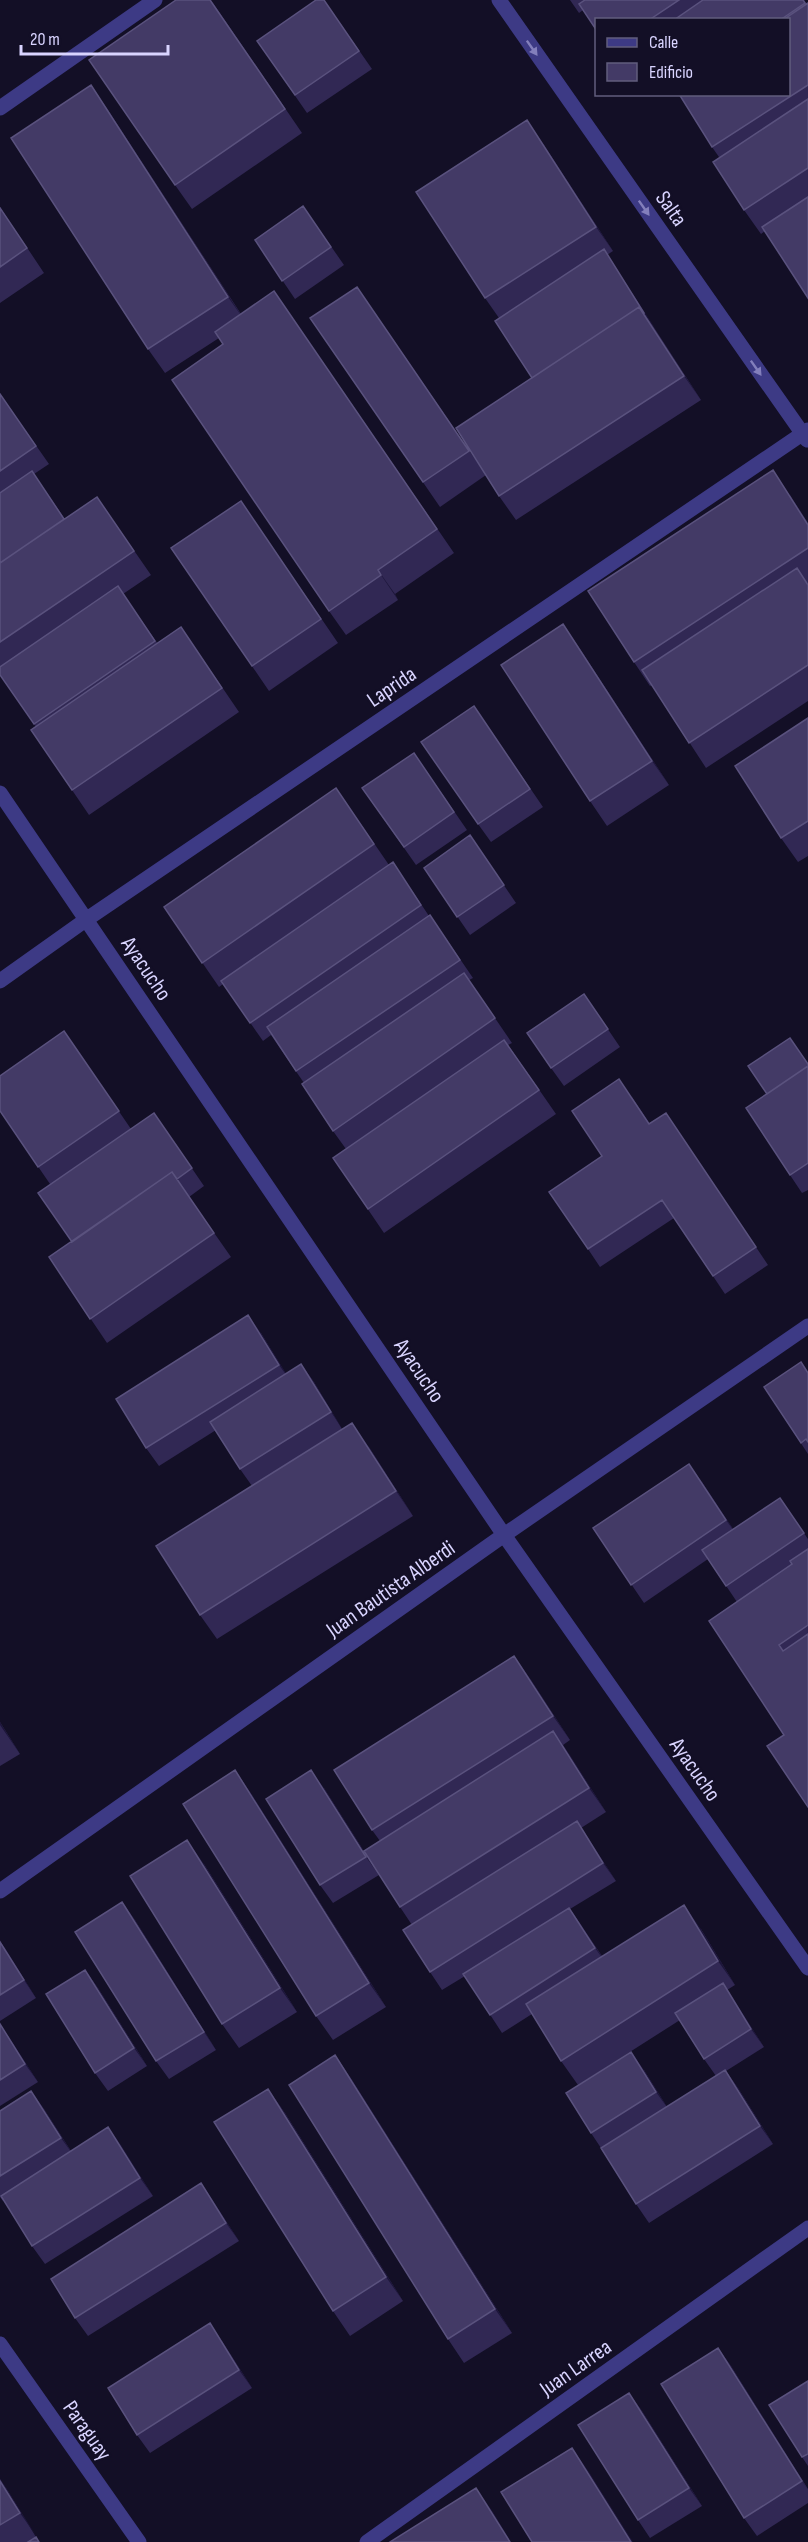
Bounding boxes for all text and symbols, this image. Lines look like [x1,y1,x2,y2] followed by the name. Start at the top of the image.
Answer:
[21,18,168,56] scale bar
[595,18,790,96] legend
[30,29,60,50] text: 20 m
[649,32,678,53] text: Calle
[526,40,537,56] one-way arrow
[649,62,693,83] text: Edificio
[649,186,692,232] street label: Salta
[638,199,650,215] one-way arrow
[750,359,762,375] one-way arrow
[362,661,422,713] street label: Laprida
[114,931,177,1006] street label: Ayacucho
[387,1333,450,1408] street label: Ayacucho
[320,1535,460,1644] street label: Juan Bautista Alberdi
[663,1732,726,1807] street label: Ayacucho
[534,2334,617,2403] street label: Juan Larrea
[57,2396,117,2466] street label: Paraguay

